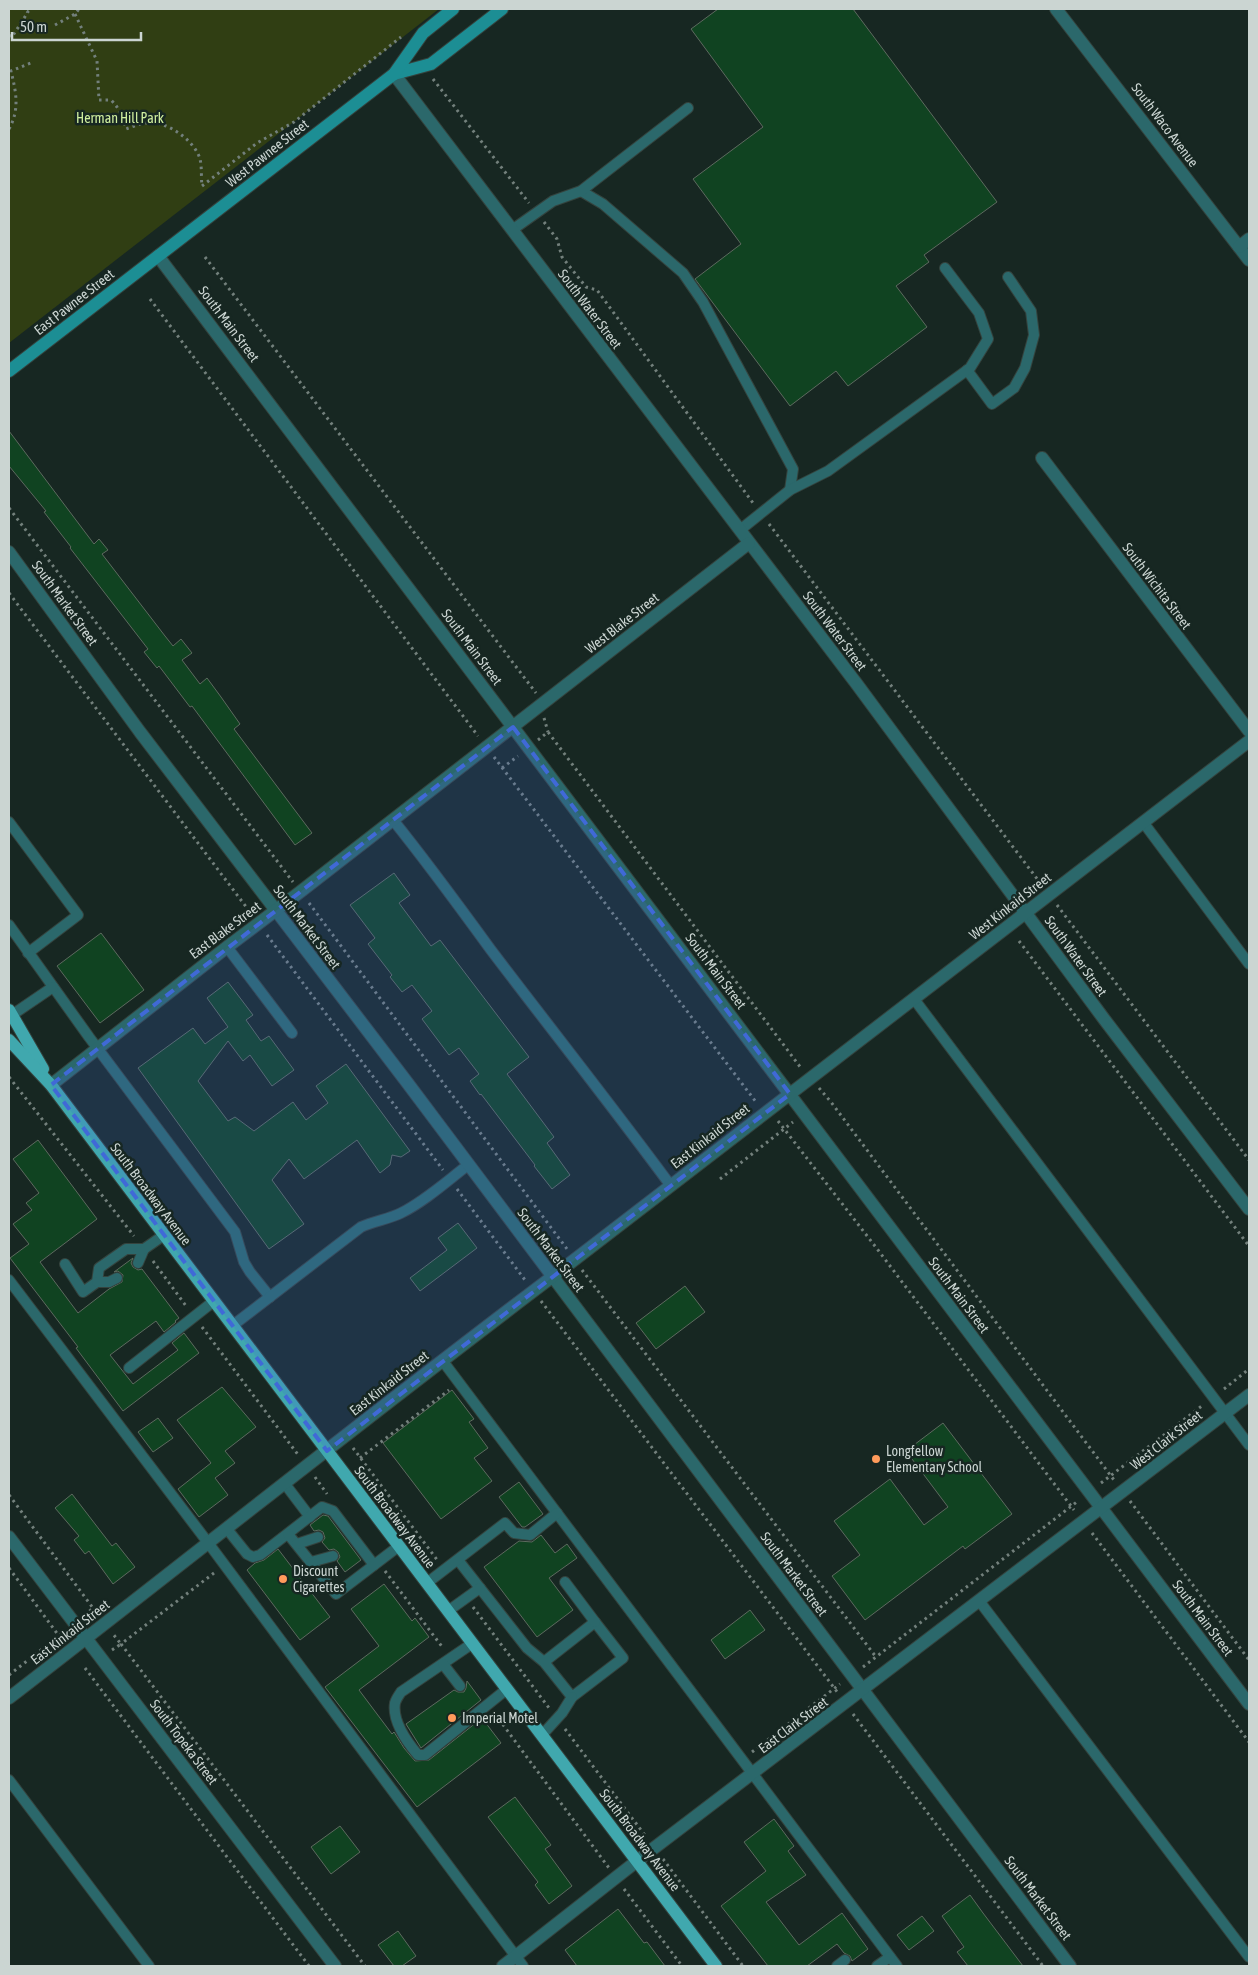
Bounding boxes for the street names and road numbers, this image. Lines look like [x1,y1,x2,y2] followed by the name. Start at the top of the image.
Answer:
[1128,80,1202,170] street label: South Waco Avenue
[222,116,312,190] street label: West Pawnee Street
[31,266,117,338] street label: East Pawnee Street
[555,266,625,352] street label: South Water Street
[195,283,263,365] street label: South Main Street
[1119,540,1195,632] street label: South Wichita Street
[29,557,101,649] street label: South Market Street
[800,588,870,674] street label: South Water Street
[582,589,662,657] street label: West Blake Street
[438,606,506,688] street label: South Main Street
[966,869,1054,943] street label: West Kinkaid Street
[270,882,344,972] street label: South Market Street
[186,898,264,962] street label: East Blake Street
[1042,913,1110,999] street label: South Water Street
[682,930,750,1012] street label: South Main Street
[667,1100,753,1172] street label: East Kinkaid Street
[107,1140,195,1248] street label: South Broadway Avenue
[514,1205,588,1295] street label: South Market Street
[925,1254,993,1336] street label: South Main Street
[346,1347,432,1419] street label: East Kinkaid Street
[1127,1407,1205,1473] street label: West Clark Street
[351,1463,439,1571] street label: South Broadway Avenue
[757,1529,831,1619] street label: South Market Street
[1169,1577,1237,1659] street label: South Main Street
[27,1596,113,1668] street label: East Kinkaid Street
[755,1694,831,1756] street label: East Clark Street
[147,1696,221,1788] street label: South Topeka Street
[596,1786,684,1894] street label: South Broadway Avenue
[1001,1853,1075,1943] street label: South Market Street

